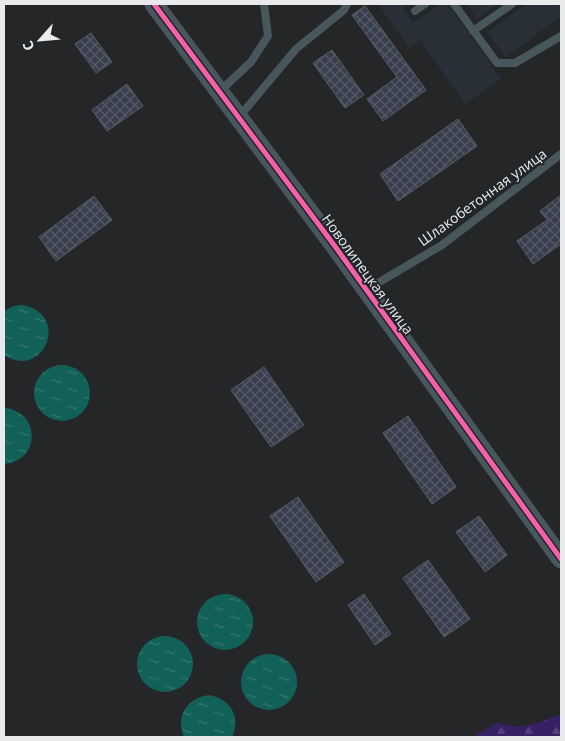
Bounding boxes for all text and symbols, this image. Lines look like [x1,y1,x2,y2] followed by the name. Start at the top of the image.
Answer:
[15,15,65,65] north arrow
[17,38,38,54] text: С
[414,144,550,250] street label: Шлакобетонная улица
[318,210,418,338] street label: Новолипецкая улица

